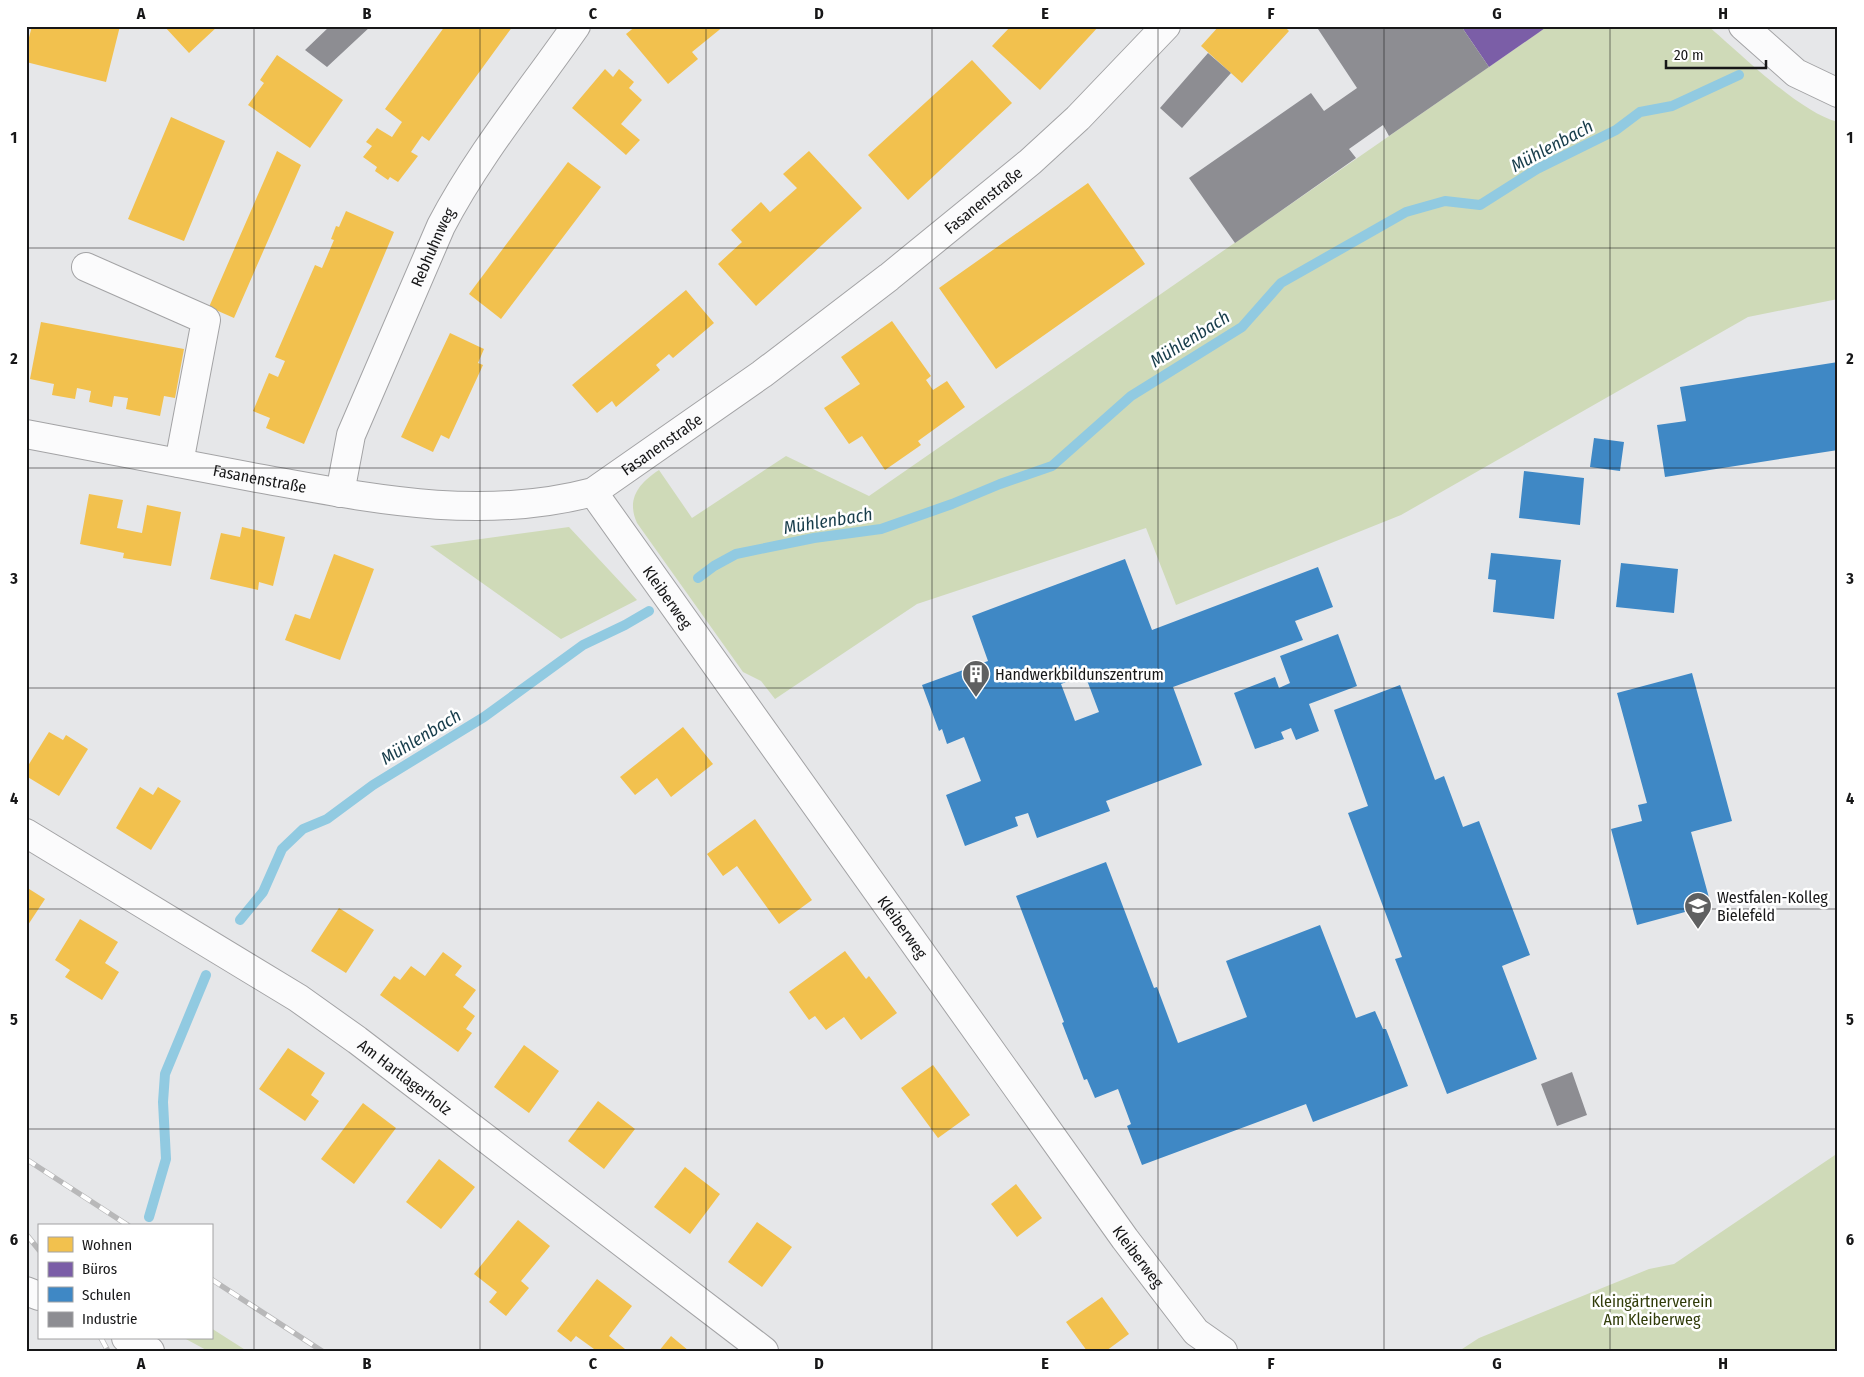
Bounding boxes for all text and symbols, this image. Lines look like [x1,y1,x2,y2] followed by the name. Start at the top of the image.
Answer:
[136,4,146,23] text: A
[363,4,372,23] text: B
[589,4,598,23] text: C
[814,4,824,23] text: D
[1041,4,1049,23] text: E
[1267,4,1275,23] text: F
[1492,4,1502,23] text: G
[1718,4,1728,23] text: H
[1666,38,1766,70] scale bar
[1674,46,1704,64] text: 20 m
[1507,115,1597,177] water label: Mühlenbach
[11,128,17,147] text: 1
[1847,128,1853,147] text: 1
[941,163,1026,237] street label: Fasanenstraße
[407,204,459,289] street label: Rebhuhnweg
[1146,306,1234,372] water label: Mühlenbach
[9,349,18,368] text: 2
[1845,349,1854,368] text: 2
[617,409,706,479] street label: Fasanenstraße
[212,460,308,496] street label: Fasanenstraße
[782,503,874,539] water label: Mühlenbach
[639,562,697,633] street label: Kleiberweg
[9,569,18,588] text: 3
[1845,569,1854,588] text: 3
[961,659,991,698] building icon: Handwerkbildunszentrum
[995,665,1164,684] place label: Handwerkbildunszentrum
[377,704,465,770] water label: Mühlenbach
[10,789,18,808] text: 4
[1846,789,1854,808] text: 4
[1717,888,1828,925] place label: Westfalen-Kolleg Bielefeld
[1683,891,1713,930] school or university icon: Westfalen-Kolleg Bielefeld
[874,892,932,962] street label: Kleiberweg
[10,1010,18,1029] text: 5
[1846,1010,1854,1029] text: 5
[354,1035,456,1119] street label: Am Hartlagerholz
[1109,1222,1168,1291] street label: Kleiberweg
[38,1224,212,1340] legend
[10,1230,18,1249] text: 6
[1846,1230,1854,1249] text: 6
[82,1236,132,1254] text: Wohnen
[82,1260,117,1278] text: Büros
[82,1286,131,1304] text: Schulen
[1591,1292,1713,1329] park label: Kleingärtnerverein Am Kleiberweg
[82,1310,137,1328] text: Industrie
[136,1354,146,1373] text: A
[363,1354,372,1373] text: B
[589,1354,598,1373] text: C
[814,1354,824,1373] text: D
[1041,1354,1049,1373] text: E
[1267,1354,1275,1373] text: F
[1492,1354,1502,1373] text: G
[1718,1354,1728,1373] text: H

